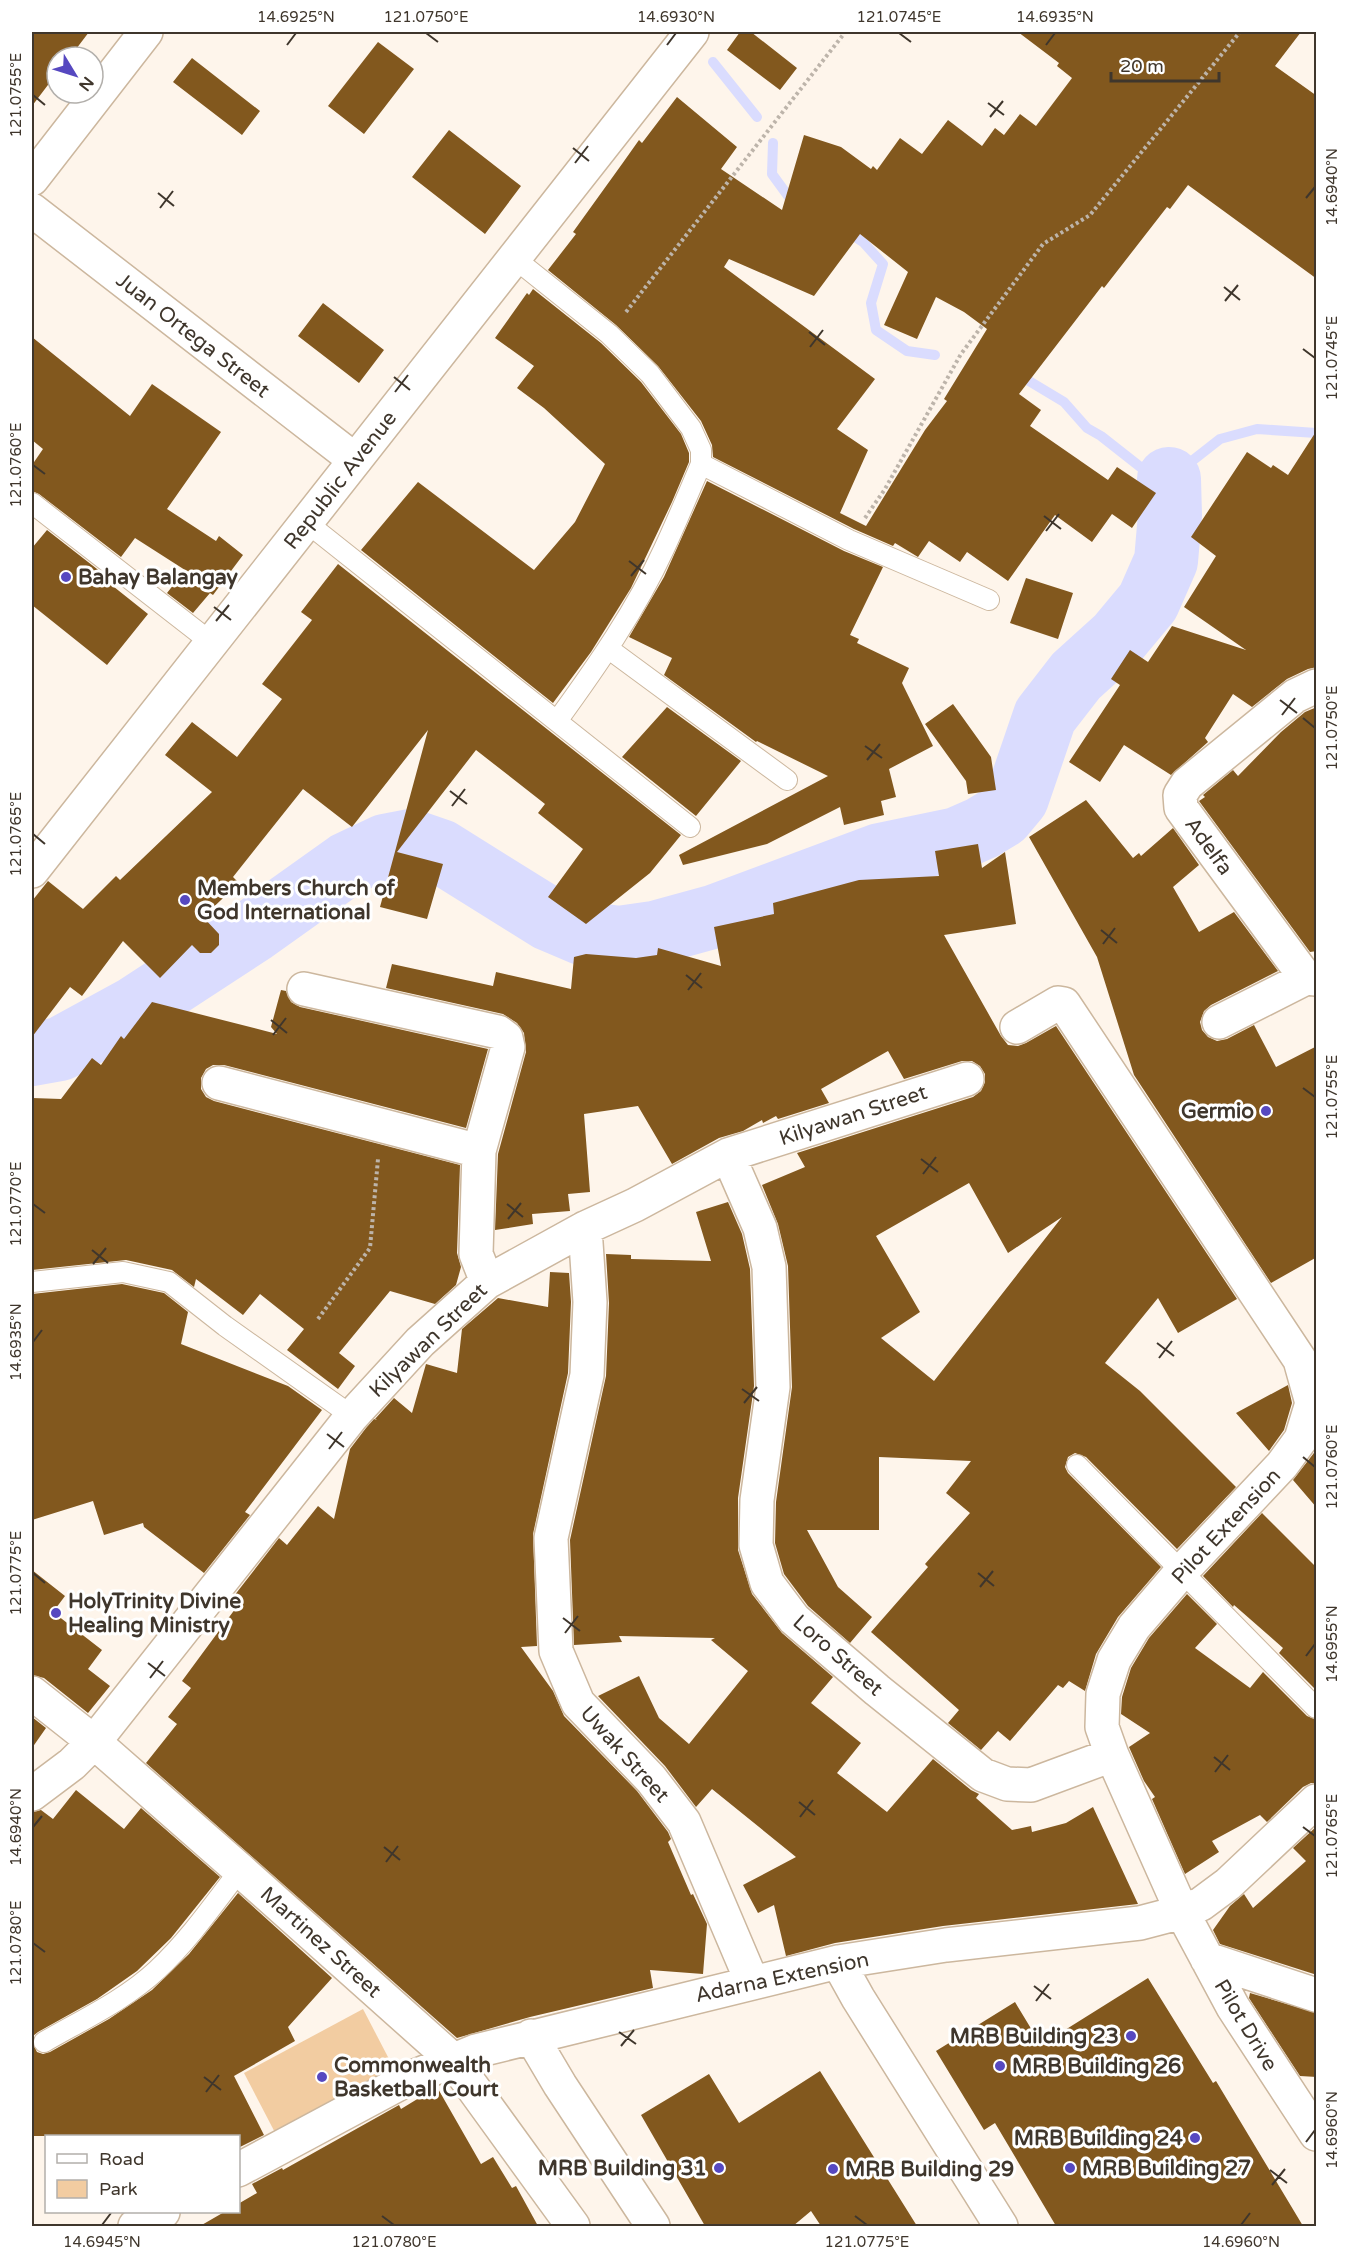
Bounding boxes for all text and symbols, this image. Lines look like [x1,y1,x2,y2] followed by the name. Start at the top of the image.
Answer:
[257,8,335,26] text: 14.6925°N
[383,8,469,26] text: 121.0750°E
[637,8,715,26] text: 14.6930°N
[857,8,941,26] text: 121.0745°E
[1016,8,1094,26] text: 14.6935°N
[45,45,105,105] north arrow
[1111,45,1219,83] scale bar
[7,53,25,137] text: 121.0755°E
[1120,55,1164,77] text: 20 m
[74,72,98,95] text: N
[1323,148,1341,226] text: 14.6940°N
[111,268,274,403] street label: Juan Ortega Street
[1323,316,1341,400] text: 121.0745°E
[279,406,402,554] street label: Republic Avenue
[7,422,25,508] text: 121.0760°E
[78,565,239,590] place label: Bahay Balangay
[59,570,73,584] marker: Bahay Balangay
[1323,685,1341,771] text: 121.0750°E
[7,792,25,876] text: 121.0765°E
[1179,813,1238,880] street label: Adelfa
[197,876,396,925] place label: Members Church of God International
[178,893,192,907] marker: Members Church of God International
[1323,1055,1341,1139] text: 121.0755°E
[776,1080,930,1151] street label: Kilyawan Street
[1181,1099,1254,1124] place label: Germio
[1259,1104,1273,1118] marker: Germio
[7,1161,25,1247] text: 121.0770°E
[364,1278,492,1403] street label: Kilyawan Street
[7,1303,25,1381] text: 14.6935°N
[1323,1424,1341,1510] text: 121.0760°E
[1167,1463,1286,1589] street label: Pilot Extension
[7,1531,25,1615] text: 121.0775°E
[68,1589,241,1638] place label: HolyTrinity Divine Healing Ministry
[1323,1605,1341,1683] text: 14.6955°N
[49,1606,63,1620] marker: HolyTrinity Divine Healing Ministry
[788,1610,888,1701] street label: Loro Street
[575,1701,674,1808] street label: Uwak Street
[7,1788,25,1866] text: 14.6940°N
[1323,1794,1341,1878] text: 121.0765°E
[255,1882,386,2003] street label: Martinez Street
[7,1900,25,1986] text: 121.0780°E
[693,1947,871,2008] street label: Adarna Extension
[1209,1975,1283,2076] street label: Pilot Drive
[950,2024,1119,2049] place label: MRB Building 23
[1124,2029,1138,2043] marker: MRB Building 23
[334,2053,498,2102] place label: Commonwealth Basketball Court
[1012,2054,1181,2079] place label: MRB Building 26
[993,2059,1007,2073] marker: MRB Building 26
[315,2070,329,2084] marker: Commonwealth Basketball Court
[1323,2091,1341,2169] text: 14.6960°N
[1014,2126,1183,2151] place label: MRB Building 24
[1188,2131,1202,2145] marker: MRB Building 24
[45,2135,240,2213] legend
[99,2148,144,2170] text: Road
[538,2156,707,2181] place label: MRB Building 31
[1082,2156,1251,2181] place label: MRB Building 27
[845,2157,1014,2182] place label: MRB Building 29
[712,2161,726,2175] marker: MRB Building 31
[1063,2161,1077,2175] marker: MRB Building 27
[826,2162,840,2176] marker: MRB Building 29
[99,2178,138,2200] text: Park
[63,2233,141,2251] text: 14.6945°N
[351,2233,437,2251] text: 121.0780°E
[825,2233,909,2251] text: 121.0775°E
[1202,2233,1280,2251] text: 14.6960°N

